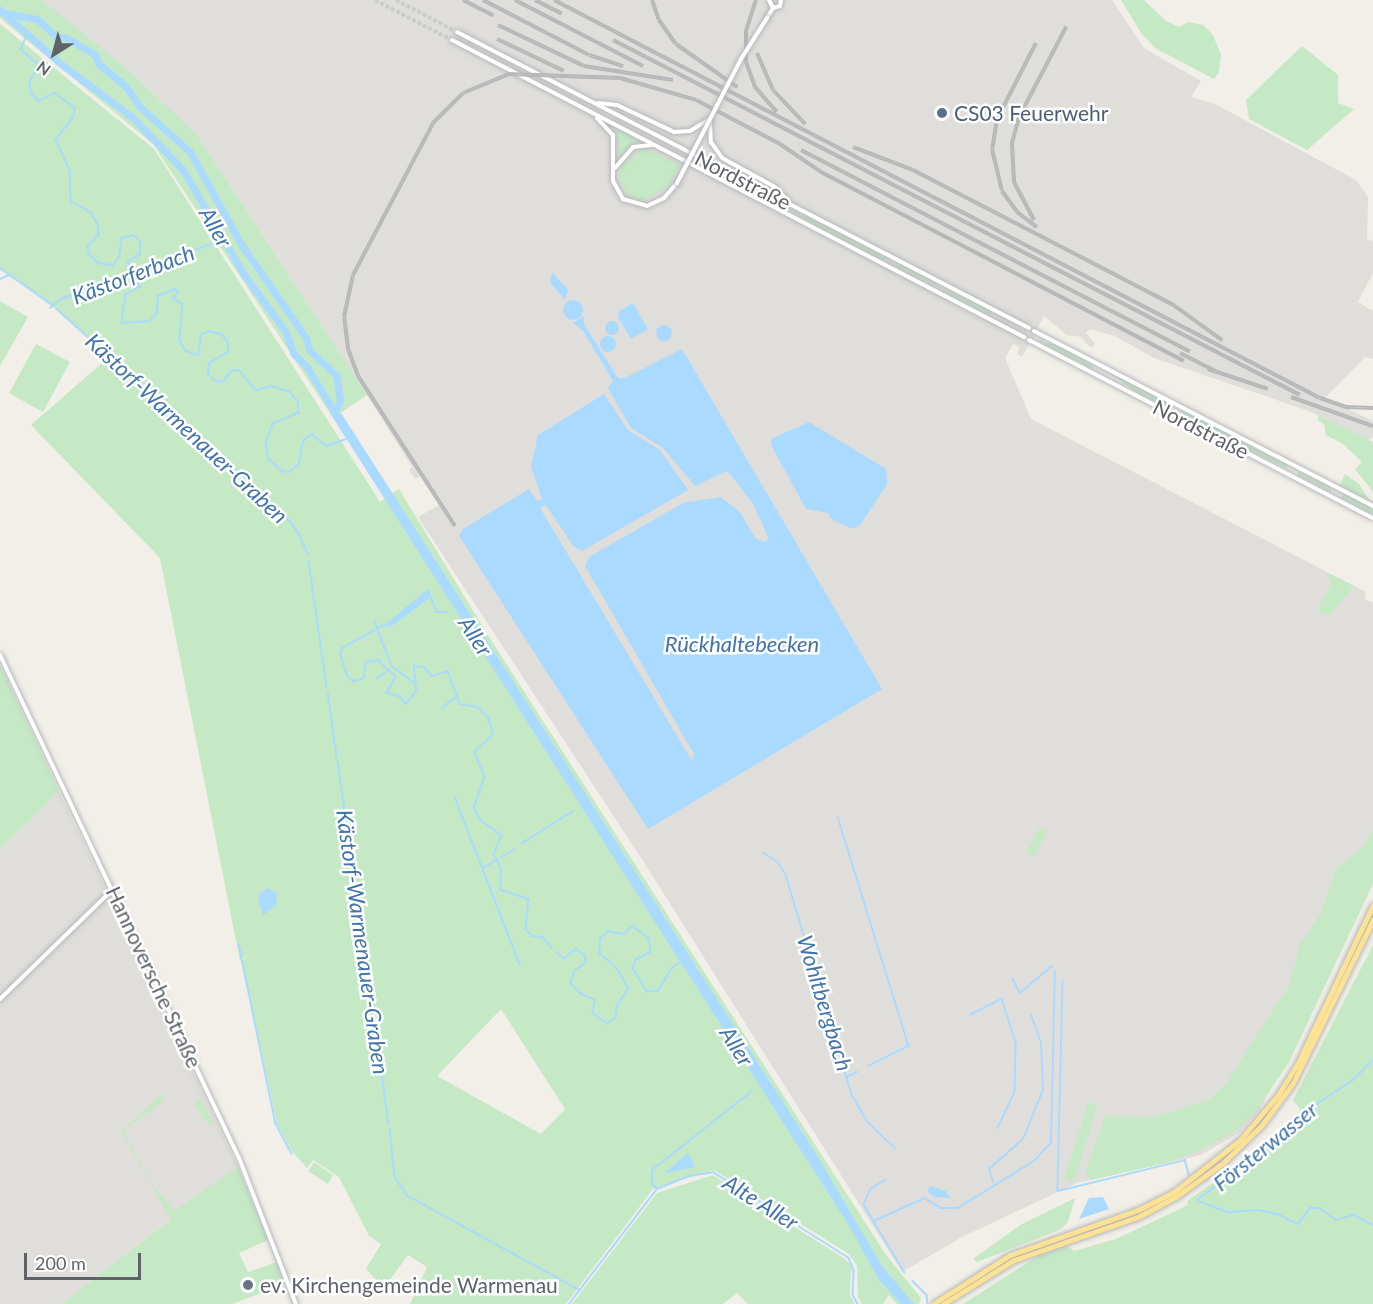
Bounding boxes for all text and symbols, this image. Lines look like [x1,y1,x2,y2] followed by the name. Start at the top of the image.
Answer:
[24,24,84,84] north arrow
[33,58,54,80] text: N
[954,100,1108,126] place label: CS03 Feuerwehr
[935,106,949,120] marker: CS03 Feuerwehr
[691,145,795,215] street label: Nordstraße
[194,202,238,252] water label: Aller
[68,239,198,309] water label: Kästorferbach
[80,327,294,529] water label: Kästorf-Warmenauer-Graben
[1149,394,1253,464] street label: Nordstraße
[454,611,498,661] water label: Aller
[665,631,819,657] water label: Rückhaltebecken
[331,808,395,1076] water label: Kästorf-Warmenauer-Graben
[101,882,207,1072] street label: Hannoversche Straße
[792,932,858,1074] water label: Wohltbergbach
[715,1021,759,1071] water label: Aller
[1208,1096,1322,1196] water label: Försterwasser
[718,1169,804,1235] water label: Alte Aller
[27,1241,144,1279] scale bar
[35,1252,86,1274] text: 200 m
[260,1272,558,1298] place label: ev. Kirchengemeinde Warmenau
[241,1278,255,1292] marker: ev. Kirchengemeinde Warmenau

